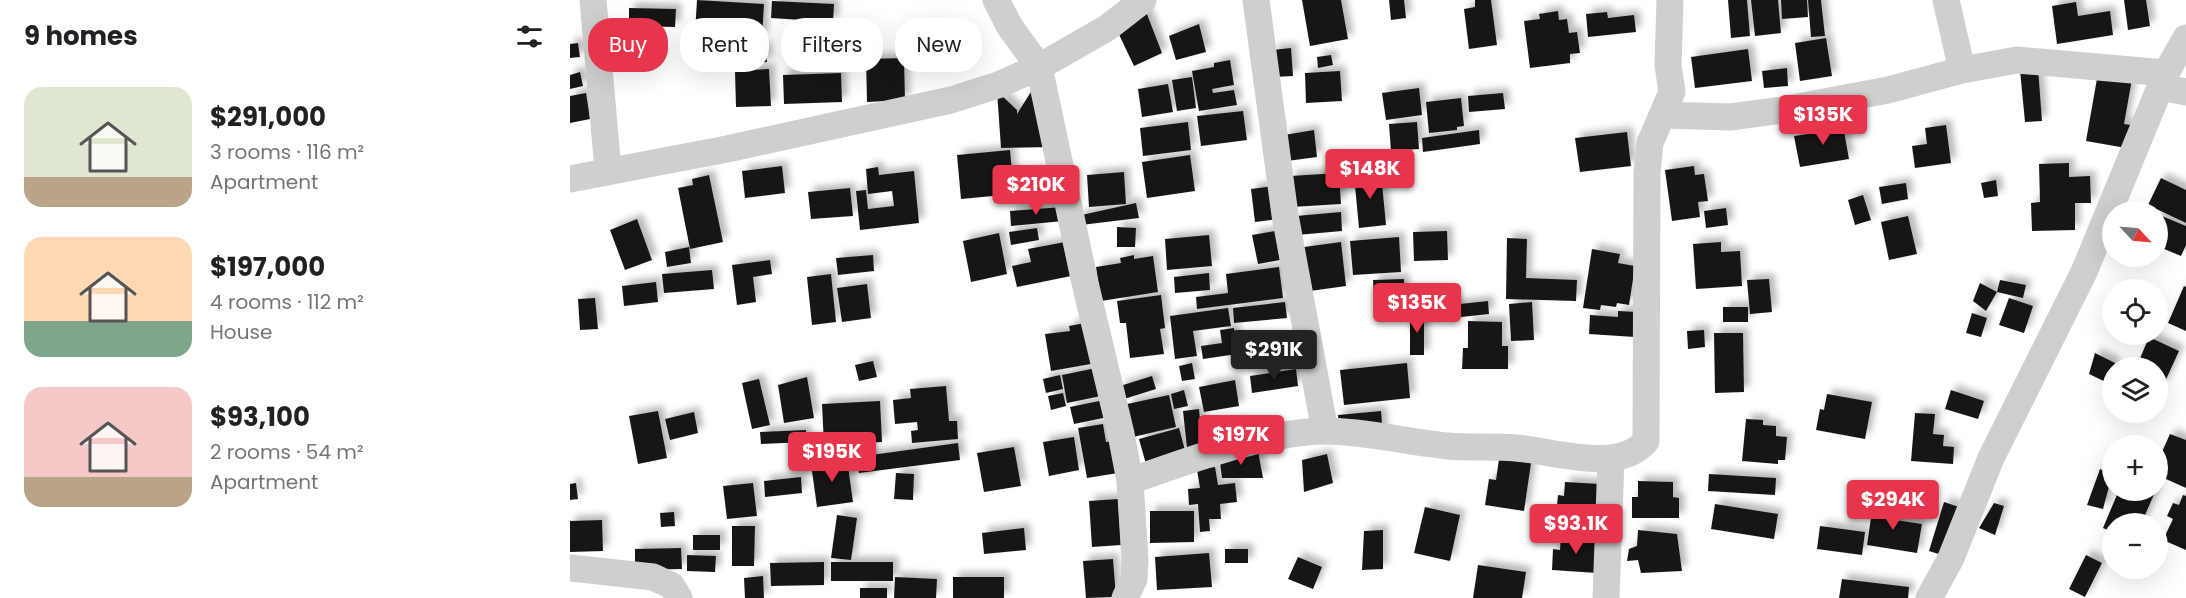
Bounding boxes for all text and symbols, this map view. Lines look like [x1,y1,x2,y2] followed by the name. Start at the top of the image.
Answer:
[24,18,138,54] text: 9 homes
[588,18,668,72] chip: Buy
[680,18,769,72] chip: Rent
[781,18,883,72] chip: Filters
[895,18,982,72] chip: New
[513,20,546,53] icon: filters
[1781,95,1865,146] pin: $135K
[210,99,326,135] text: $291,000
[1793,100,1853,128] text: $135K
[72,111,144,183] icon: home
[210,138,364,166] text: 3 rooms · 116 m²
[1328,149,1412,200] pin: $148K
[1339,154,1401,182] text: $148K
[994,165,1078,216] pin: $210K
[210,168,318,196] text: Apartment
[1006,170,1066,198] text: $210K
[2102,201,2168,267] north arrow
[2102,201,2168,579] map controls
[210,249,325,285] text: $197,000
[72,261,144,333] icon: home
[2102,279,2168,345] button: locate
[1375,283,1459,334] pin: $135K
[210,288,364,316] text: 4 rooms · 112 m²
[1387,288,1447,316] text: $135K
[210,318,272,346] text: House
[1232,330,1316,381] pin: $291K
[1245,335,1303,363] text: $291K
[2102,357,2168,423] button: layers
[210,399,310,435] text: $93,100
[72,411,144,483] icon: home
[1199,415,1283,466] pin: $197K
[1212,420,1270,448] text: $197K
[790,432,874,483] pin: $195K
[2102,435,2168,501] button: +
[802,437,862,465] text: $195K
[210,438,364,466] text: 2 rooms · 54 m²
[210,468,318,496] text: Apartment
[1851,480,1935,531] pin: $294K
[1861,485,1925,513] text: $294K
[1527,504,1625,555] pin: $93.1K
[1544,509,1608,537] text: $93.1K
[2102,513,2168,579] button: −

